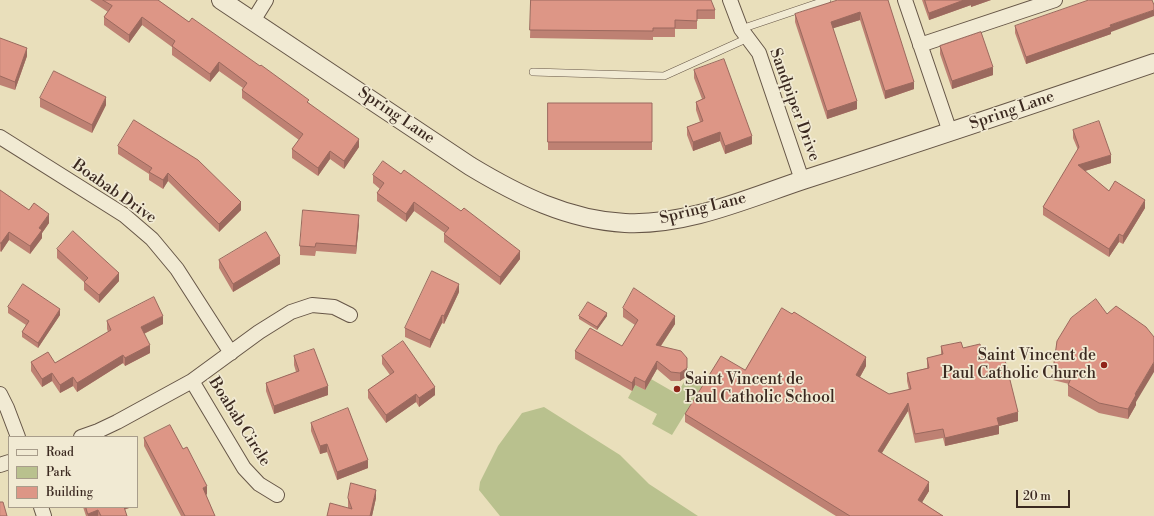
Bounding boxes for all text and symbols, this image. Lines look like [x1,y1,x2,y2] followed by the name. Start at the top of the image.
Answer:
[765,46,823,164] street label: Sandpiper Drive
[354,83,438,149] street label: Spring Lane
[967,88,1057,134] street label: Spring Lane
[68,156,160,228] street label: Boabab Drive
[658,189,748,229] street label: Spring Lane
[942,346,1096,384] place label: Saint Vincent de Paul Catholic Church
[1099,360,1109,370] marker: Saint Vincent de Paul Catholic Church
[685,370,835,408] place label: Saint Vincent de Paul Catholic School
[204,374,274,470] street label: Boabab Circle
[672,384,682,394] marker: Saint Vincent de Paul Catholic School
[8,436,138,508] legend
[46,445,74,460] text: Road
[46,465,71,480] text: Park
[1018,482,1072,508] scale bar
[46,485,93,500] text: Building
[1023,489,1051,504] text: 20 m

